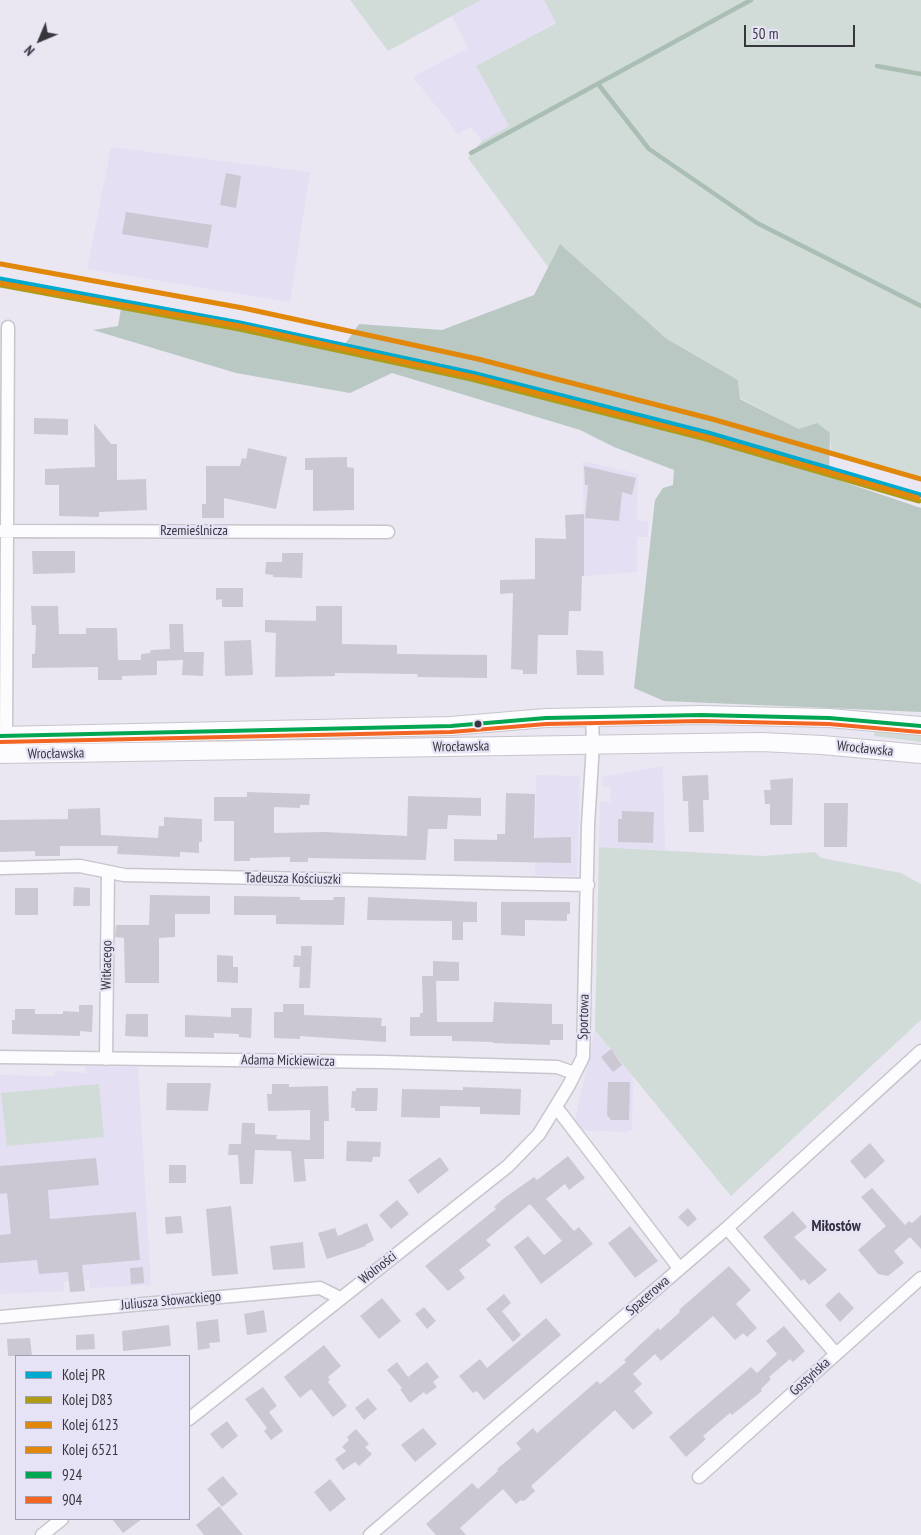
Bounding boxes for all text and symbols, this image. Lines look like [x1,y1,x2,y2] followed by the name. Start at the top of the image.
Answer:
[15,15,65,65] north arrow
[746,15,857,47] scale bar
[752,24,778,43] text: 50 m
[20,42,38,60] text: N
[160,523,228,539] street label: Rzemieślnicza
[473,719,483,729] unlabelled marker
[433,738,489,756] street label: Wrocławska
[836,738,894,760] street label: Wrocławska
[28,745,84,763] street label: Wrocławska
[245,870,341,888] street label: Tadeusza Kościuszki
[98,940,116,990] street label: Witkacego
[575,994,593,1040] street label: Sportowa
[241,1052,335,1070] street label: Adama Mickiewicza
[811,1218,861,1236] district label: Miłostów
[356,1248,400,1288] street label: Wolności
[623,1273,673,1319] street label: Spacerowa
[120,1288,222,1314] street label: Juliusza Słowackiego
[786,1354,834,1400] street label: Gostyńska
[15,1355,190,1520] legend
[62,1365,105,1384] text: Kolej PR
[62,1390,113,1409] text: Kolej D83
[62,1415,118,1434] text: Kolej 6123
[62,1440,118,1459] text: Kolej 6521
[62,1465,82,1484] text: 924
[62,1490,82,1509] text: 904

